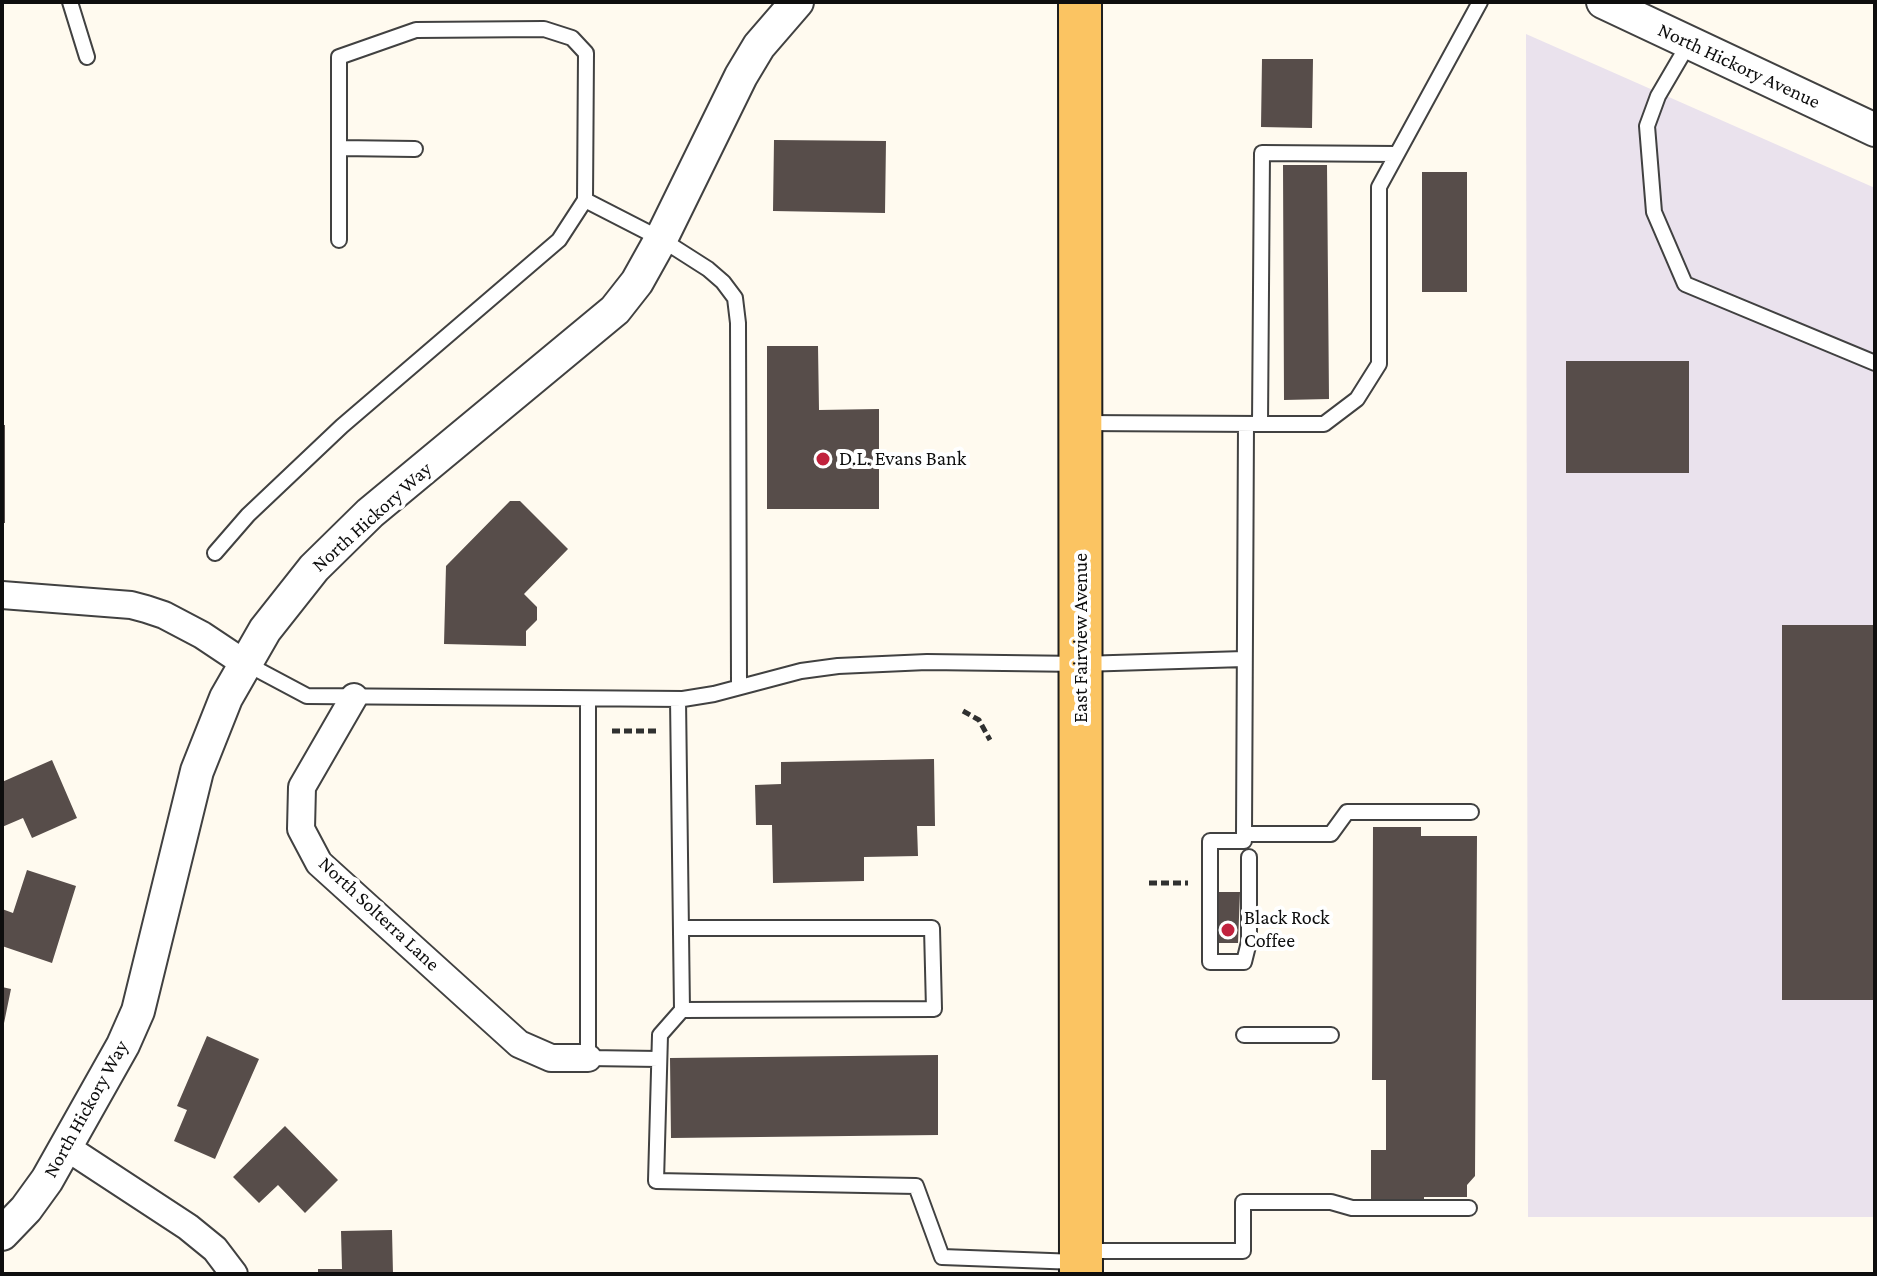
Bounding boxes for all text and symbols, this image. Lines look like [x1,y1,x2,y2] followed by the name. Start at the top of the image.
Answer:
[1654,18,1824,114] street label: North Hickory Avenue
[839,447,966,471] place label: D.L. Evans Bank
[814,450,832,468] marker: D.L. Evans Bank
[307,457,437,577] street label: North Hickory Way
[1069,553,1093,723] street label: East Fairview Avenue
[314,852,444,976] street label: North Solterra Lane
[1244,906,1329,953] place label: Black Rock Coffee
[1219,921,1237,939] marker: Black Rock Coffee
[38,1036,134,1182] street label: North Hickory Way

